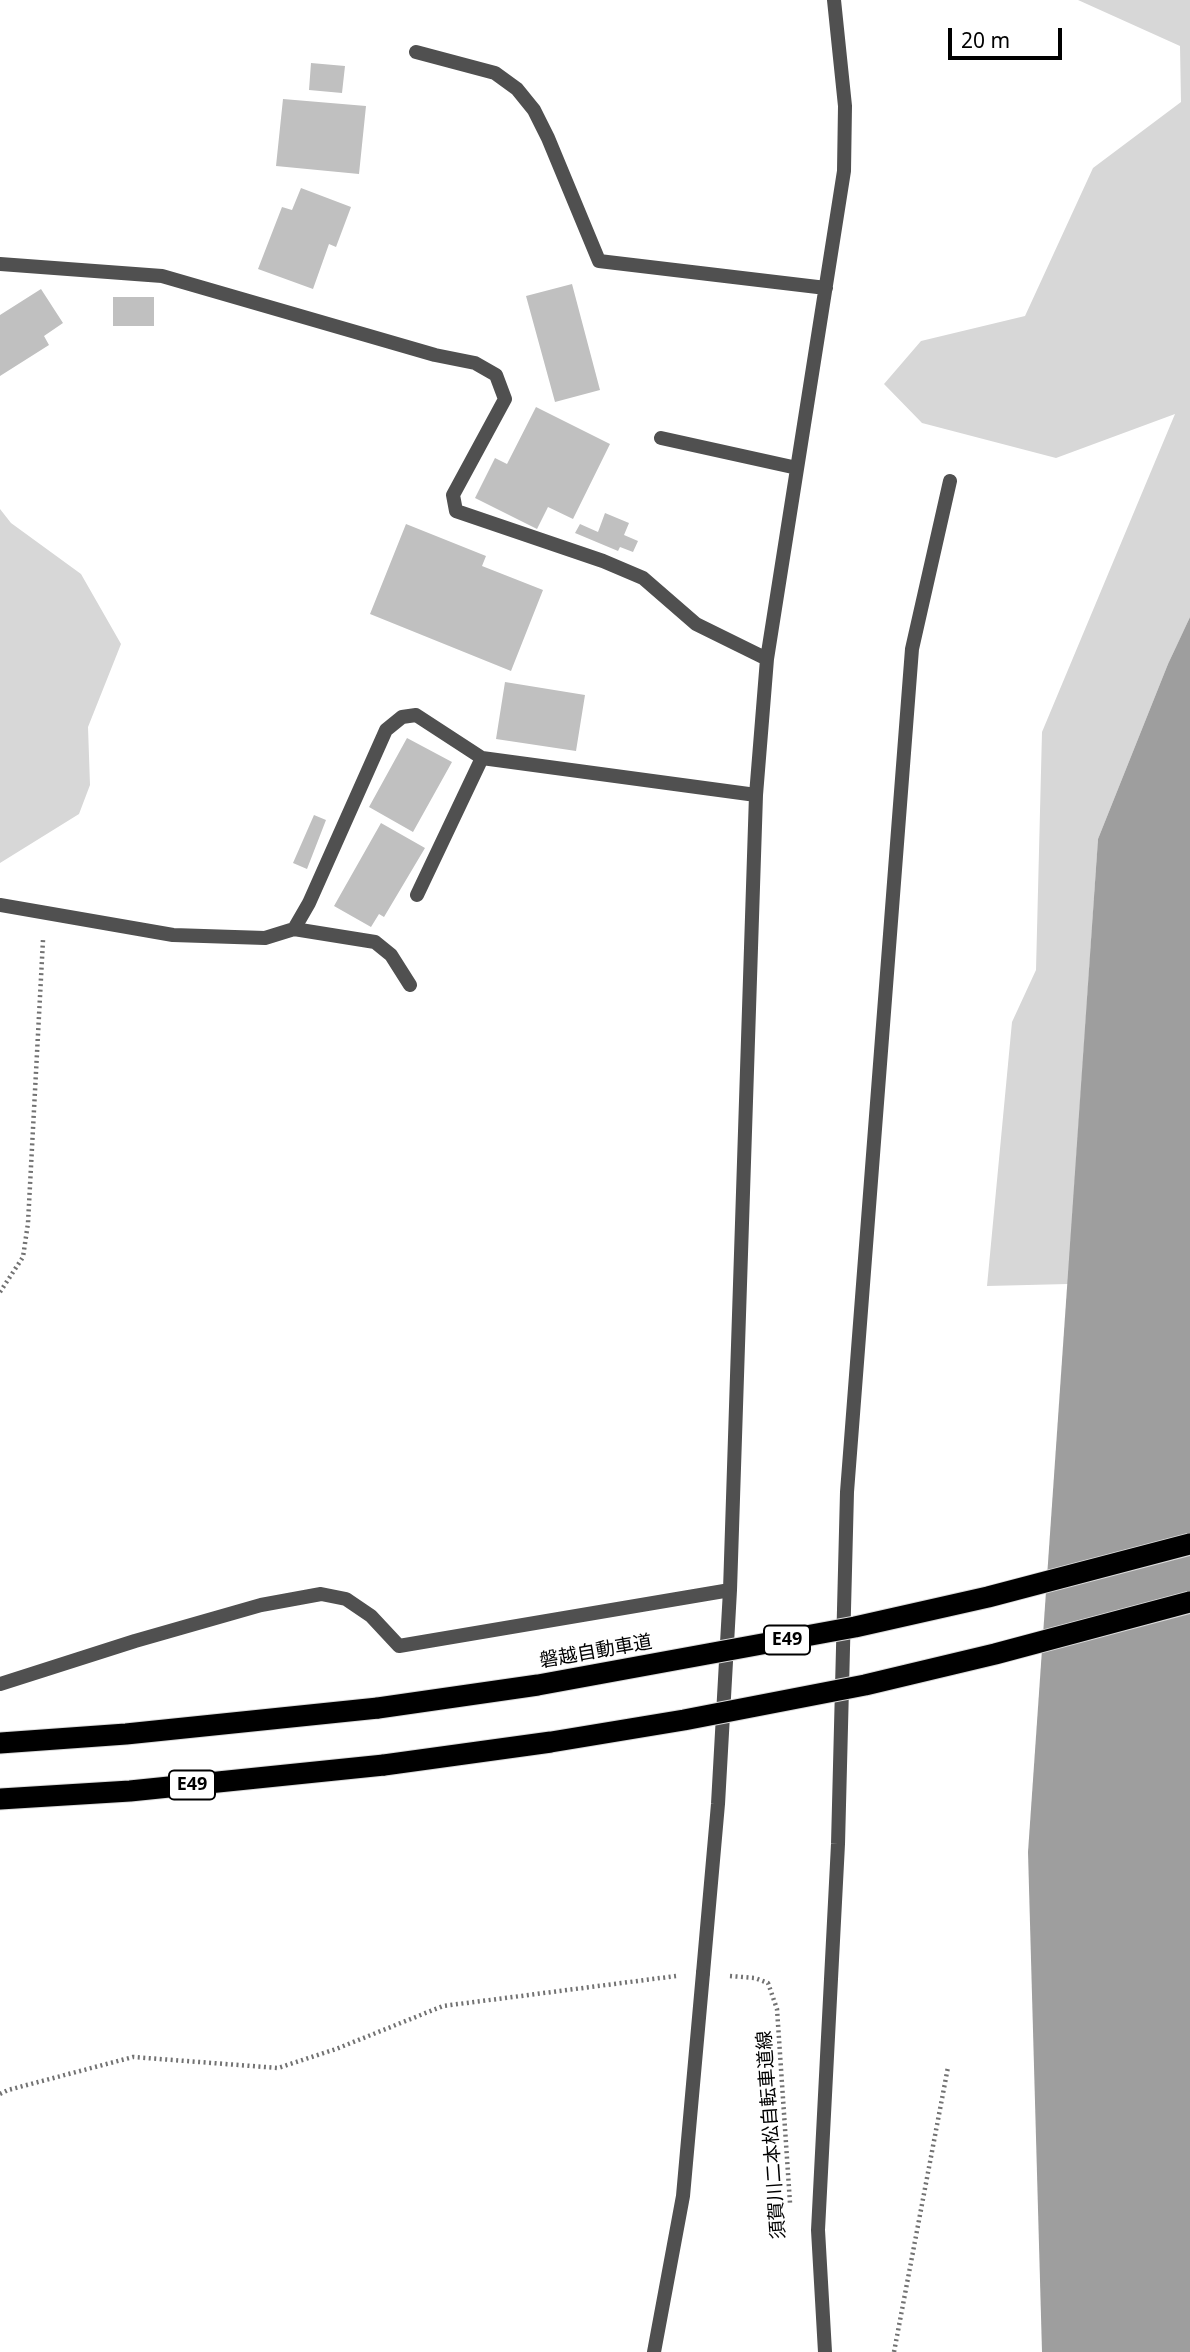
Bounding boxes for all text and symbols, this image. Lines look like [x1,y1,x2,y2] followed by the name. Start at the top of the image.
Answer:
[952,14,1066,58] scale bar
[961,26,1010,54] text: 20 m
[764,1625,810,1654] road number: E49
[538,1631,654,1673] street label: 磐越自動車道
[169,1770,215,1800] road number: E49
[753,2030,791,2240] street label: 須賀川二本松自転車道線

